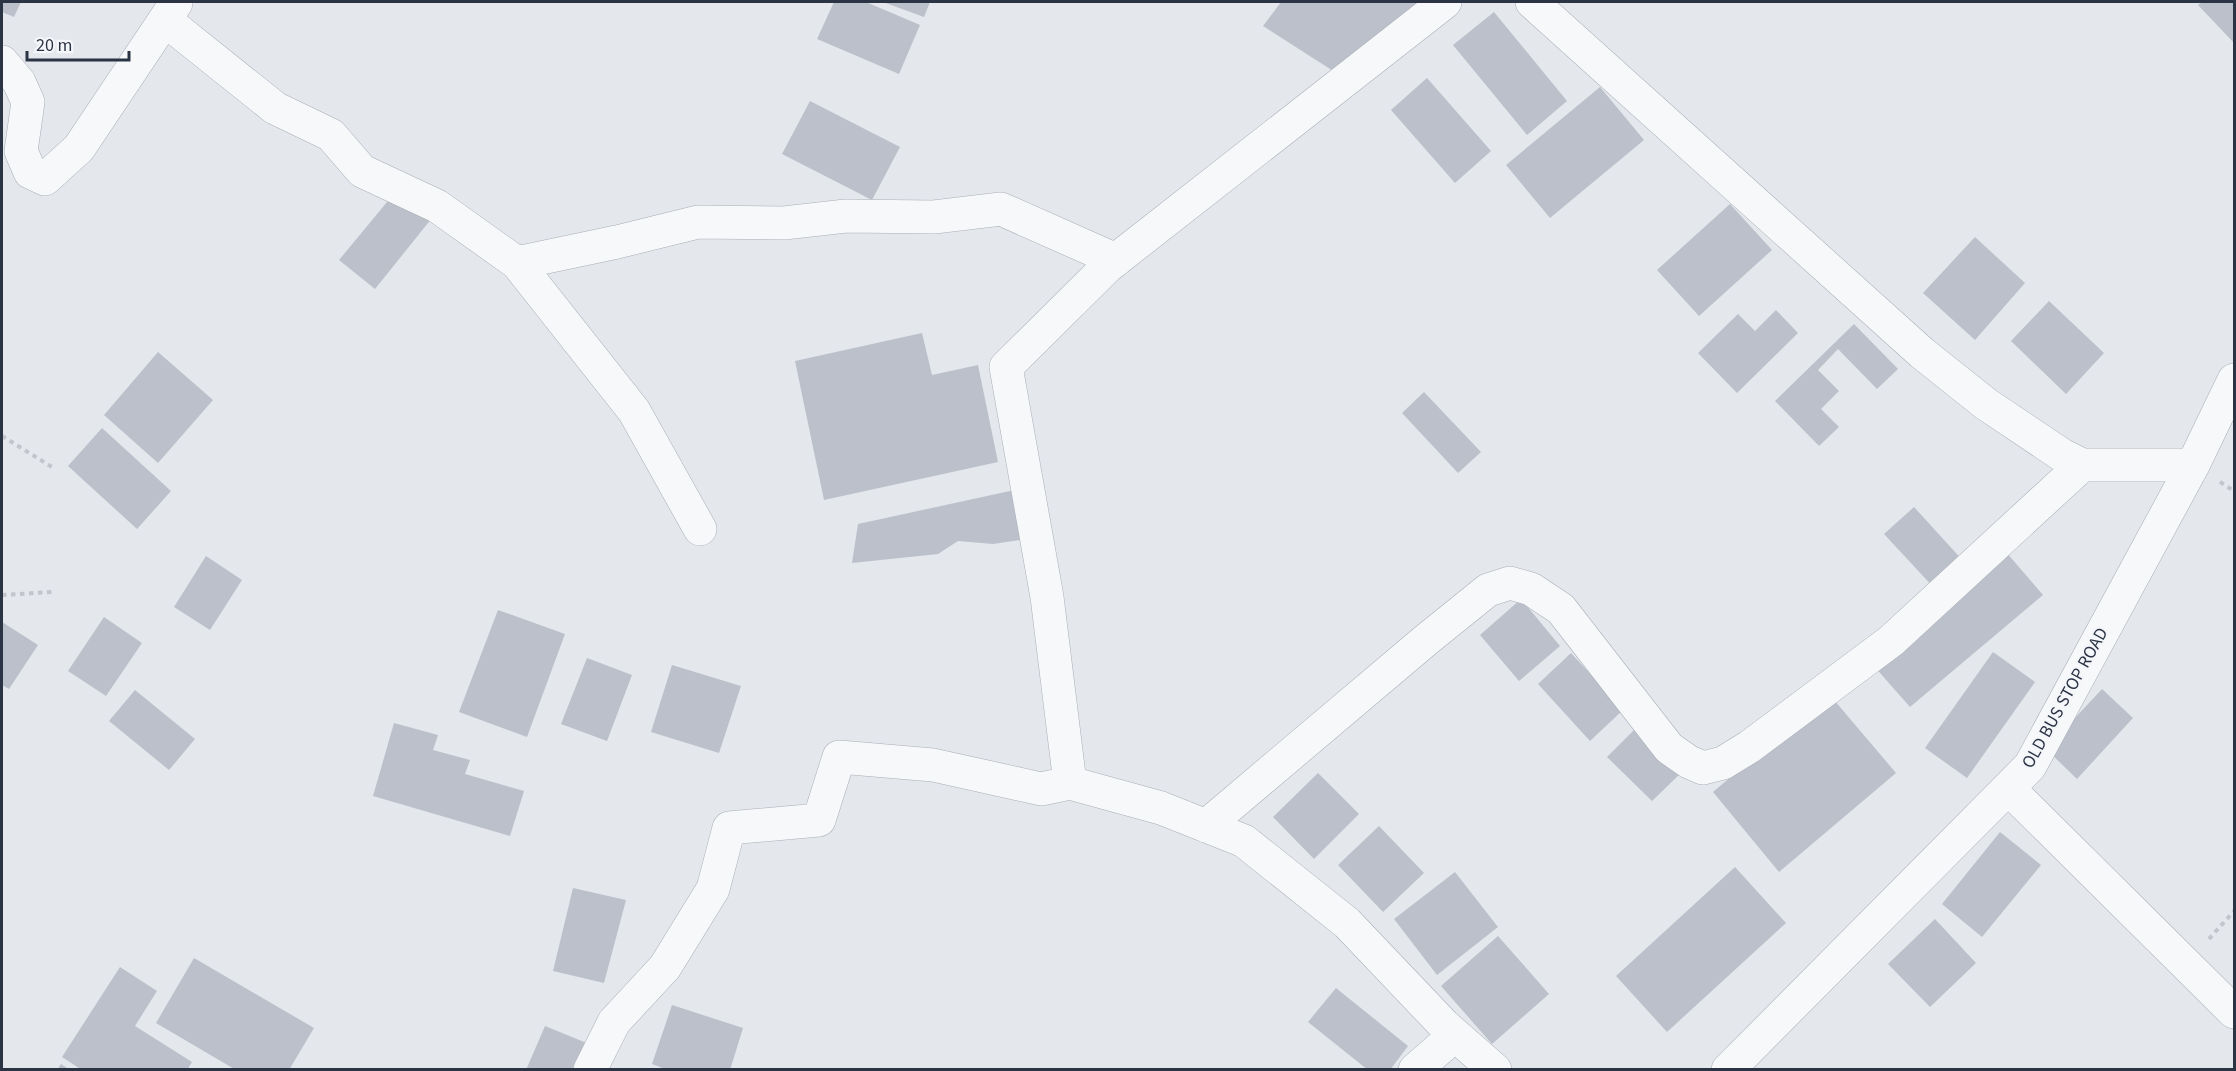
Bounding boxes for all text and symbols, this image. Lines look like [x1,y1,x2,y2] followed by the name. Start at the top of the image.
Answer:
[27,24,129,62] scale bar
[36,33,72,58] text: 20 m
[2016,623,2114,773] street label: OLD BUS STOP ROAD

